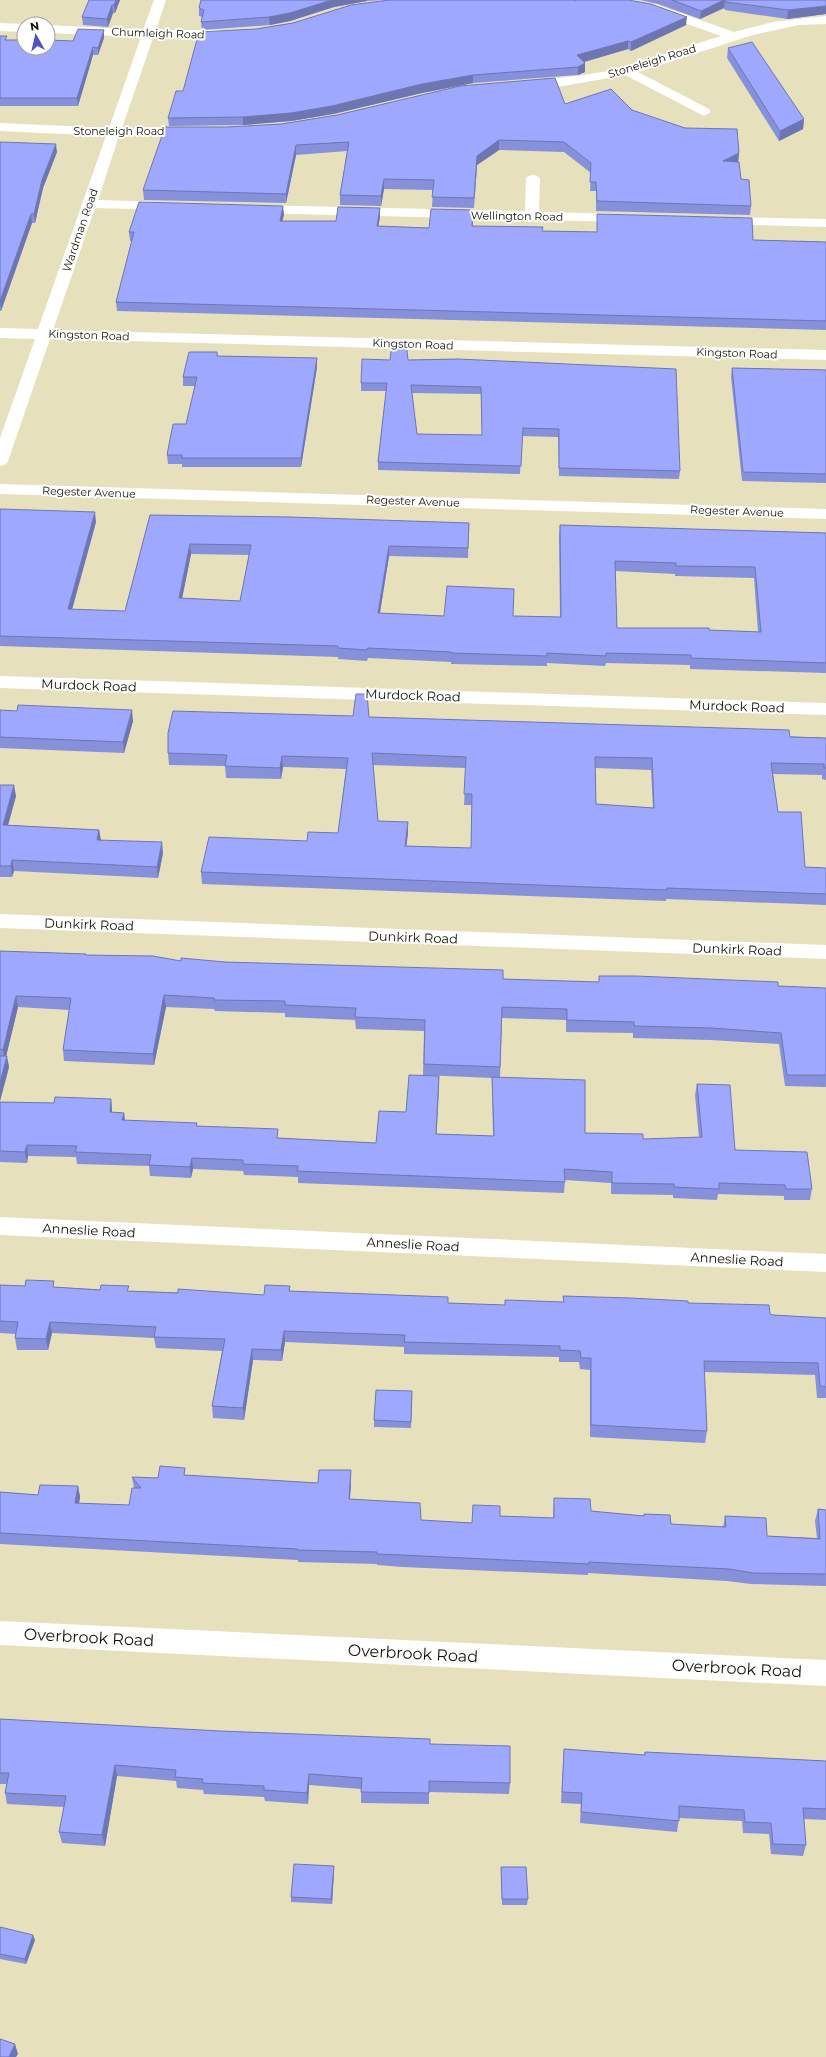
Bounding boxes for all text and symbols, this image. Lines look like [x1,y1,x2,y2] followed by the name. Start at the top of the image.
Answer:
[16,16,56,56] north arrow
[29,19,40,34] text: N
[111,24,205,42] street label: Chumleigh Road
[606,41,698,81] street label: Stoneleigh Road
[73,124,165,138] street label: Stoneleigh Road
[59,187,101,273] street label: Wardman Road
[471,208,563,224] street label: Wellington Road
[48,327,130,343] street label: Kingston Road
[372,336,454,352] street label: Kingston Road
[696,345,778,361] street label: Kingston Road
[42,483,136,501] street label: Regester Avenue
[366,492,460,510] street label: Regester Avenue
[690,502,784,520] street label: Regester Avenue
[41,675,137,695] street label: Murdock Road
[365,685,461,705] street label: Murdock Road
[689,696,785,716] street label: Murdock Road
[44,914,134,934] street label: Dunkirk Road
[368,927,458,947] street label: Dunkirk Road
[692,939,782,959] street label: Dunkirk Road
[42,1220,136,1240] street label: Anneslie Road
[366,1234,460,1254] street label: Anneslie Road
[690,1249,784,1269] street label: Anneslie Road
[23,1625,155,1650] street label: Overbrook Road
[347,1641,479,1666] street label: Overbrook Road
[671,1656,803,1681] street label: Overbrook Road

